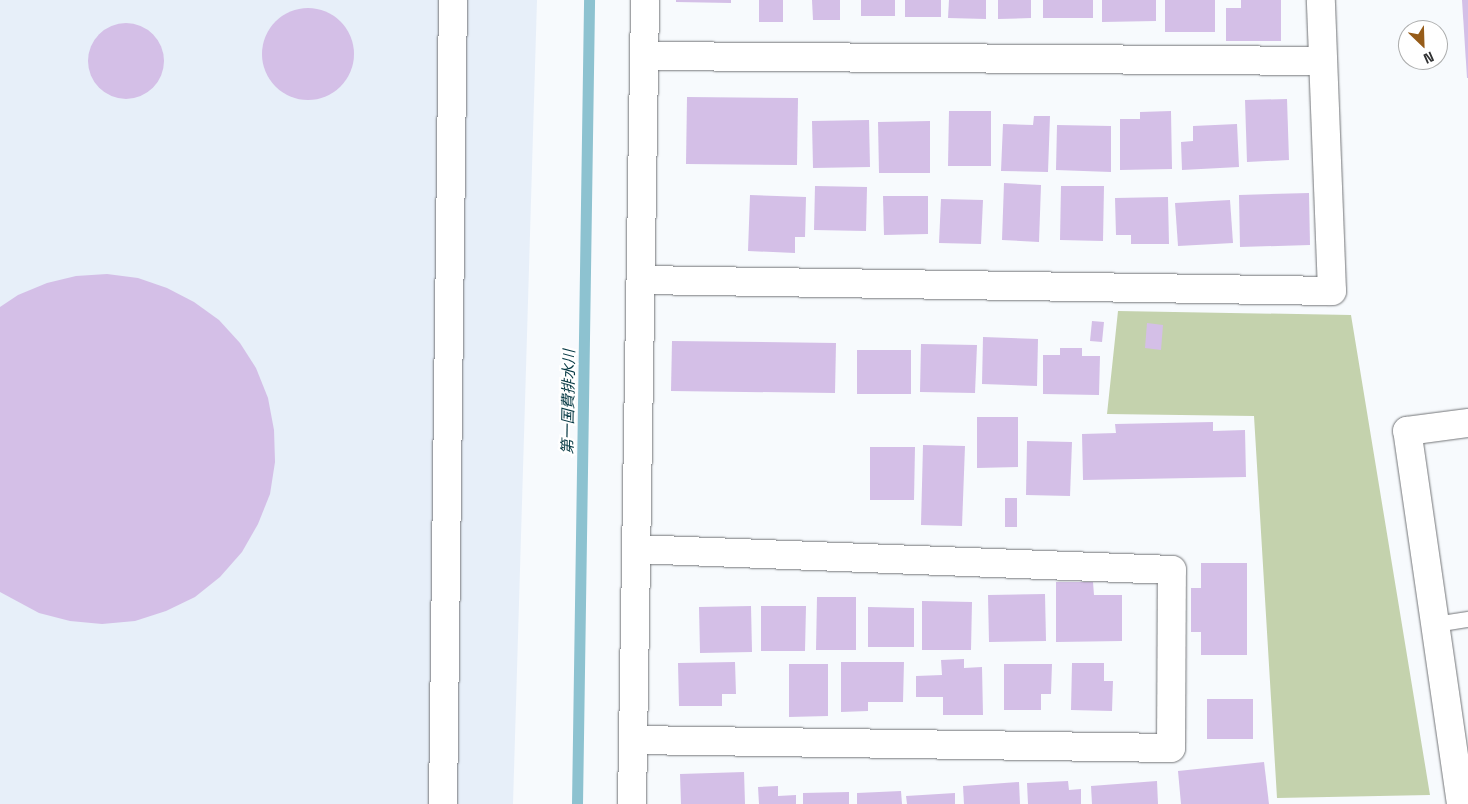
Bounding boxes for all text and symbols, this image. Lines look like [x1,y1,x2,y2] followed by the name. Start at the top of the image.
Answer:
[1398,20,1448,70] north arrow
[1421,48,1437,68] text: N
[558,349,578,455] water label: 第一国費排水川

